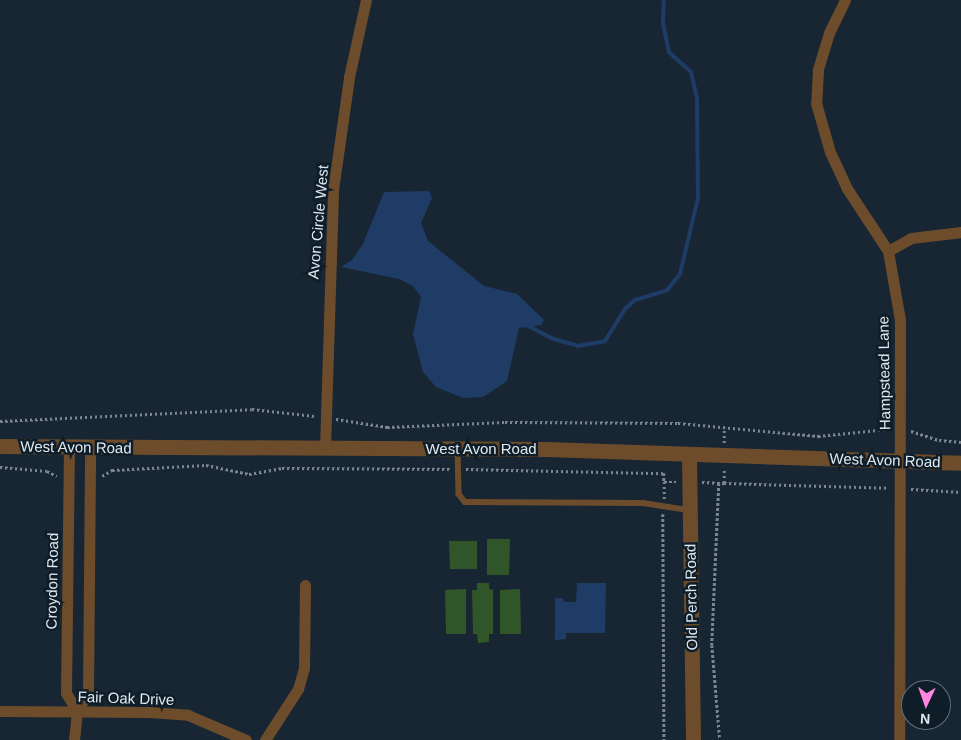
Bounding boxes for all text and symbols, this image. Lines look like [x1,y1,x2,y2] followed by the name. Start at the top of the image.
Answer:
[304,164,332,280] street label: Avon Circle West
[874,316,894,430] street label: Hampstead Lane
[20,437,132,457] street label: West Avon Road
[425,440,537,458] street label: West Avon Road
[829,449,941,471] street label: West Avon Road
[42,532,62,630] street label: Croydon Road
[681,543,701,651] street label: Old Perch Road
[901,680,951,730] north arrow
[77,687,175,709] street label: Fair Oak Drive
[920,711,931,727] text: N

